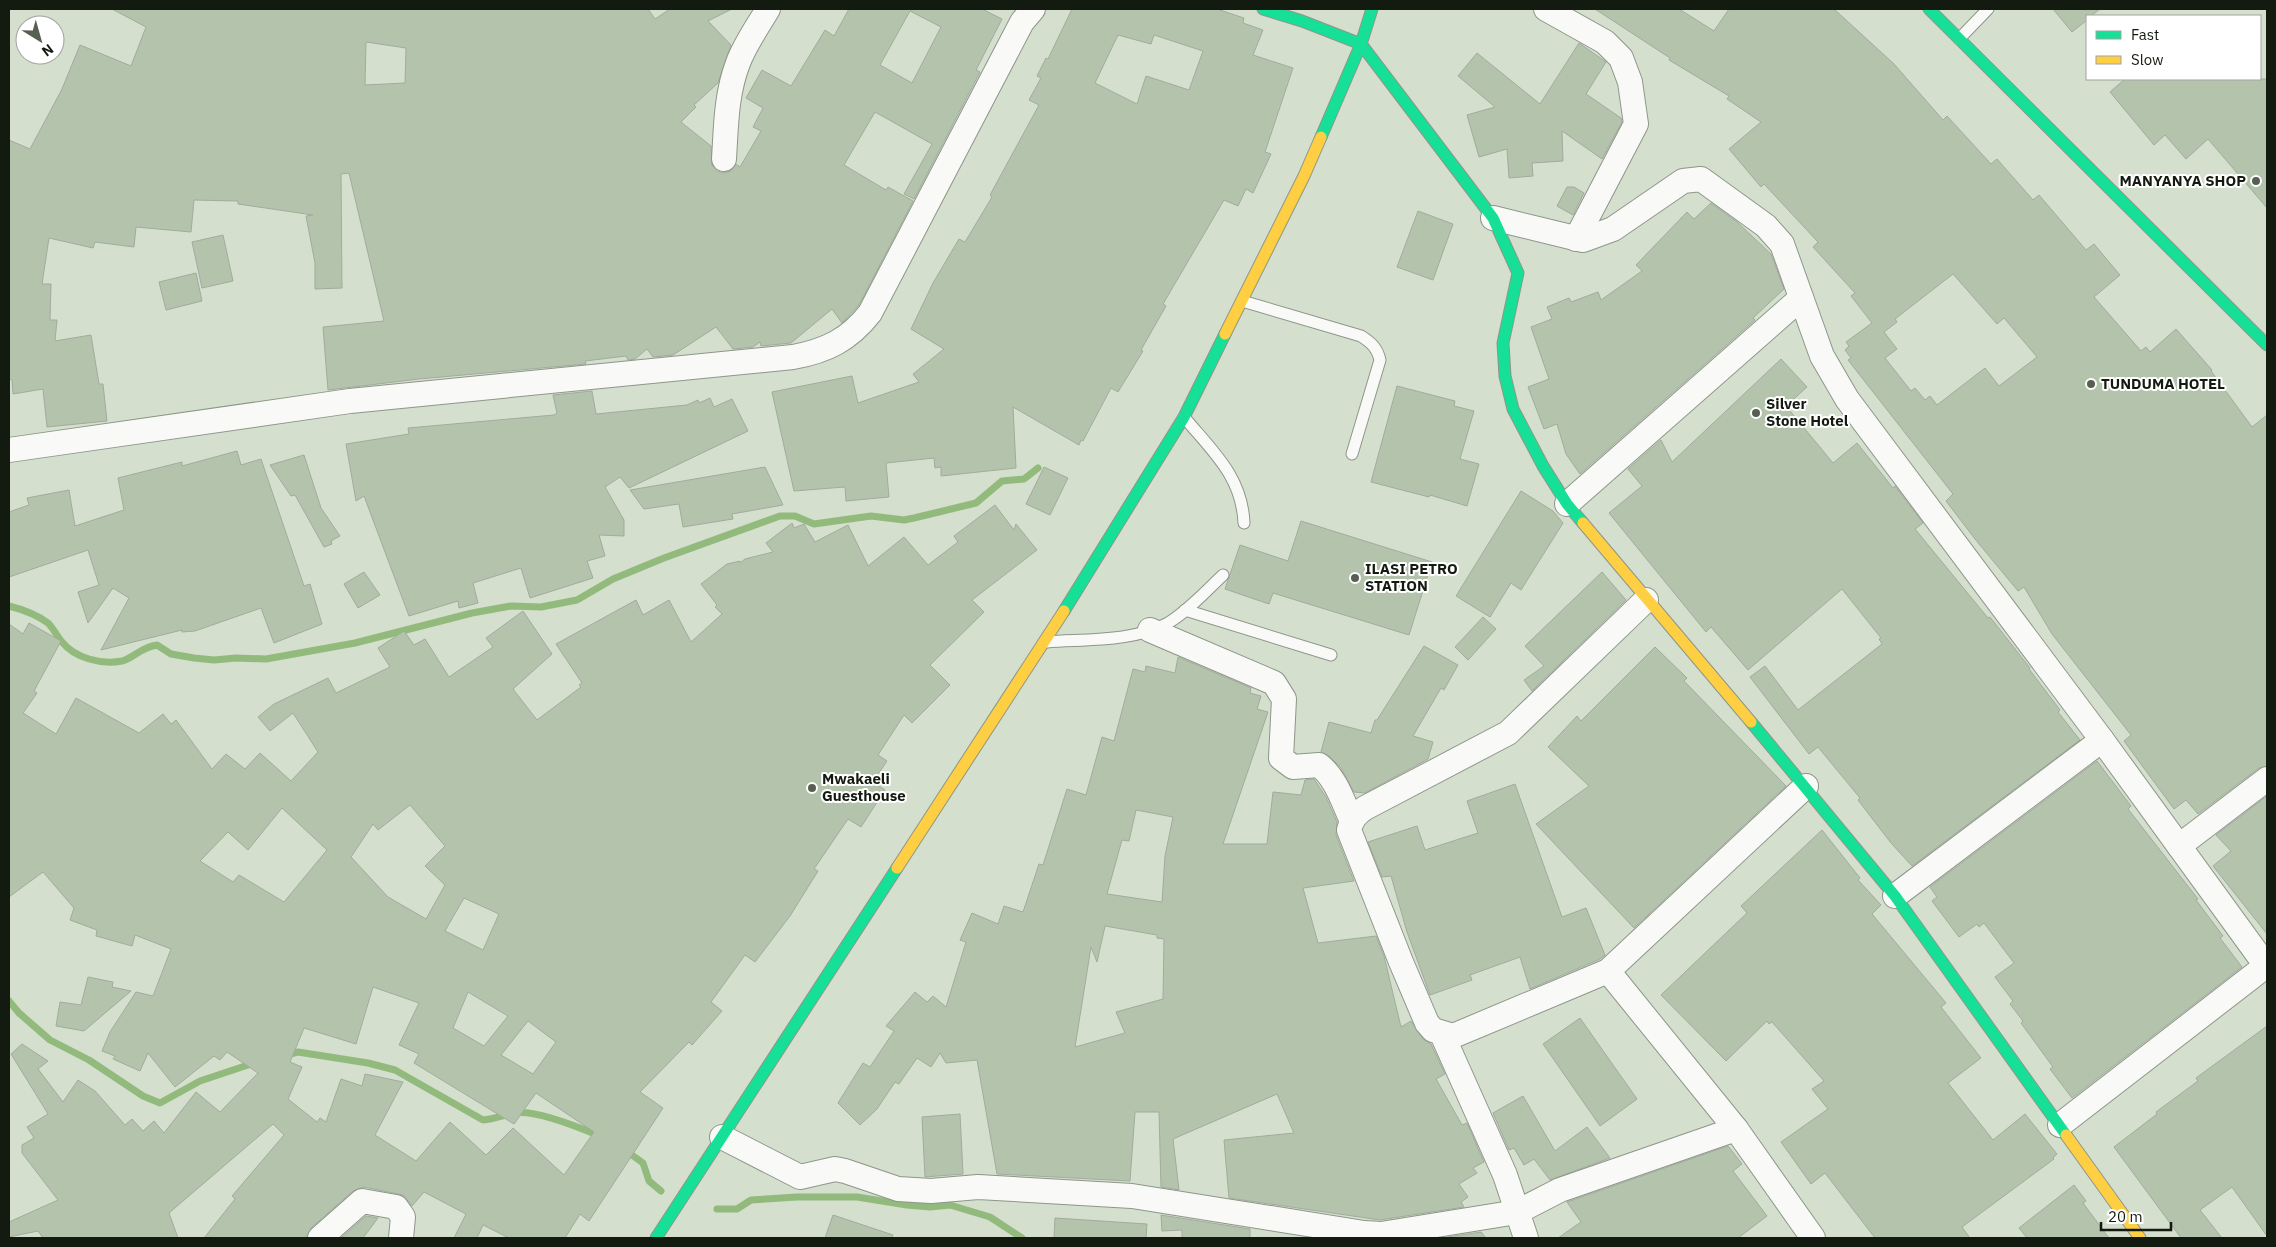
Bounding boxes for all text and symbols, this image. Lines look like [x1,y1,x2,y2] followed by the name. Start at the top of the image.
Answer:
[15,15,65,65] north arrow
[2086,15,2261,80] legend
[2131,25,2159,44] text: Fast
[38,40,57,61] text: N
[2131,50,2164,69] text: Slow
[2119,171,2246,190] place label: MANYANYA SHOP
[2250,175,2262,187] marker: MANYANYA SHOP
[2101,374,2225,393] place label: TUNDUMA HOTEL
[2085,378,2097,390] marker: TUNDUMA HOTEL
[1766,394,1849,430] place label: Silver Stone Hotel
[1750,407,1762,419] marker: Silver Stone Hotel
[1365,559,1458,595] place label: ILASI PETRO STATION
[1349,572,1361,584] marker: ILASI PETRO STATION
[822,769,906,805] place label: Mwakaeli Guesthouse
[806,782,818,794] marker: Mwakaeli Guesthouse
[2101,1200,2171,1232] scale bar
[2108,1207,2143,1226] text: 20 m

